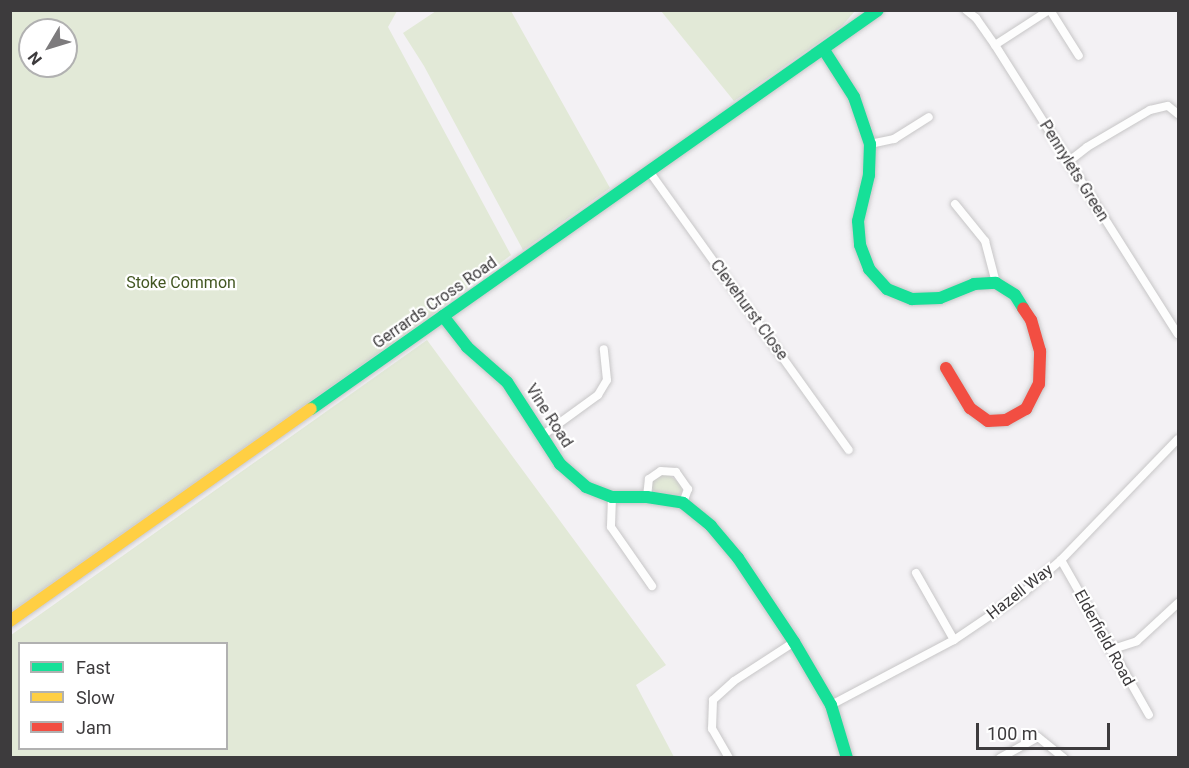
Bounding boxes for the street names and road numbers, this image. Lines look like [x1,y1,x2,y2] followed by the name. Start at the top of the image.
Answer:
[1035,117,1113,225] street label: Pennylets Green
[369,253,501,353] street label: Gerrards Cross Road
[706,256,792,364] street label: Clevehurst Close
[521,381,577,451] street label: Vine Road
[983,560,1057,624] street label: Hazell Way
[1070,587,1138,689] street label: Elderfield Road

